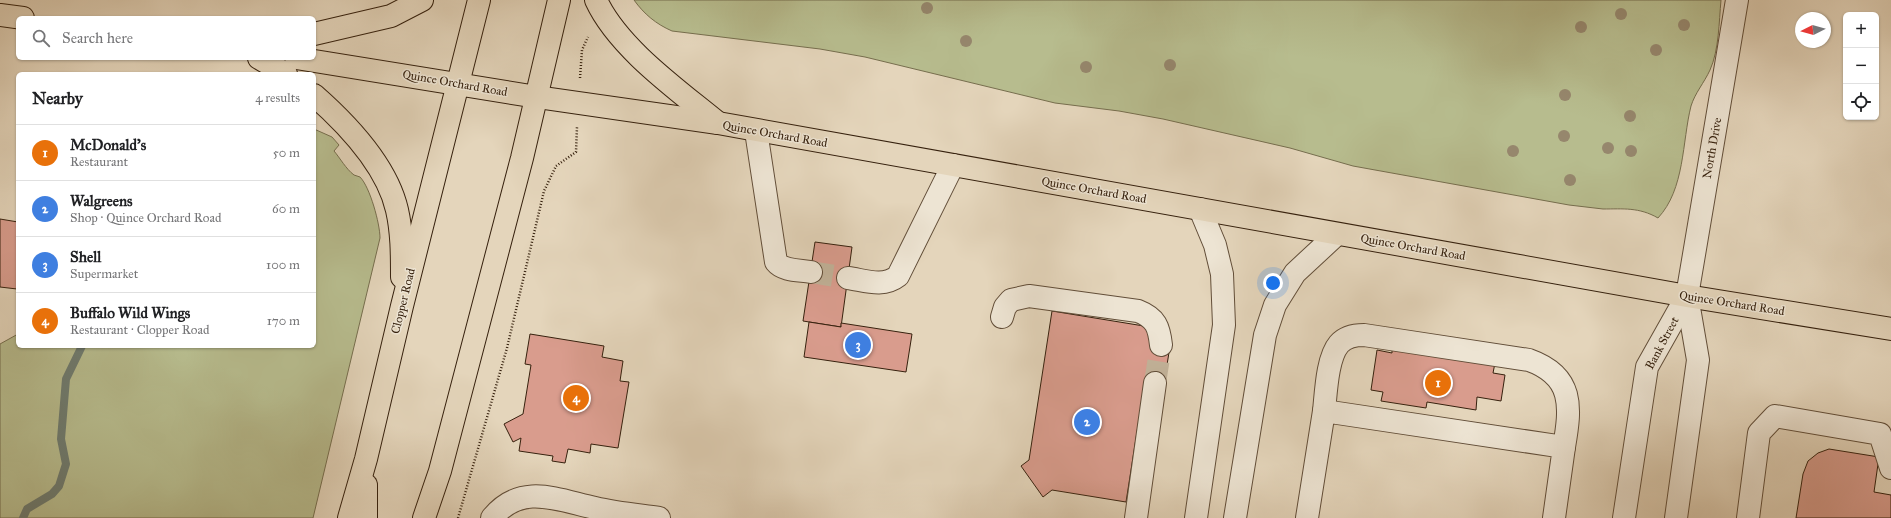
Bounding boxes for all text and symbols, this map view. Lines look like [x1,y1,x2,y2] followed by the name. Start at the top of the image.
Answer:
[1795,12,1831,48] north arrow
[1843,12,1879,120] map controls
[1843,12,1879,48] button: +
[16,16,316,60] search box
[30,27,52,49] icon: search
[62,29,133,47] text: Search here
[1843,48,1879,84] button: −
[401,67,509,99] street label: Quince Orchard Road
[1843,84,1879,120] button: locate
[32,88,83,109] text: Nearby
[255,90,300,106] text: 4 results
[1700,116,1724,180] street label: North Drive
[721,118,829,150] street label: Quince Orchard Road
[70,136,146,154] text: McDonald's
[42,145,48,161] text: 1
[273,145,300,161] text: 50 m
[70,154,128,170] text: Restaurant
[1040,174,1148,206] street label: Quince Orchard Road
[70,192,133,210] text: Walgreens
[42,201,48,217] text: 2
[272,201,300,217] text: 60 m
[70,210,221,226] text: Shop · Quince Orchard Road
[1359,231,1467,263] street label: Quince Orchard Road
[70,248,101,266] text: Shell
[42,257,48,273] text: 3
[266,257,300,273] text: 100 m
[70,266,138,282] text: Supermarket
[388,267,418,335] street label: Clopper Road
[1263,273,1283,293] your location
[1678,288,1786,318] street label: Quince Orchard Road
[70,304,190,322] text: Buffalo Wild Wings
[41,313,49,329] text: 4
[267,313,300,329] text: 170 m
[1642,314,1682,372] street label: Bank Street
[70,322,209,338] text: Restaurant · Clopper Road
[845,330,871,360] pin: 3
[1425,368,1451,398] pin: 1
[563,383,589,413] pin: 4
[1074,407,1100,437] pin: 2

